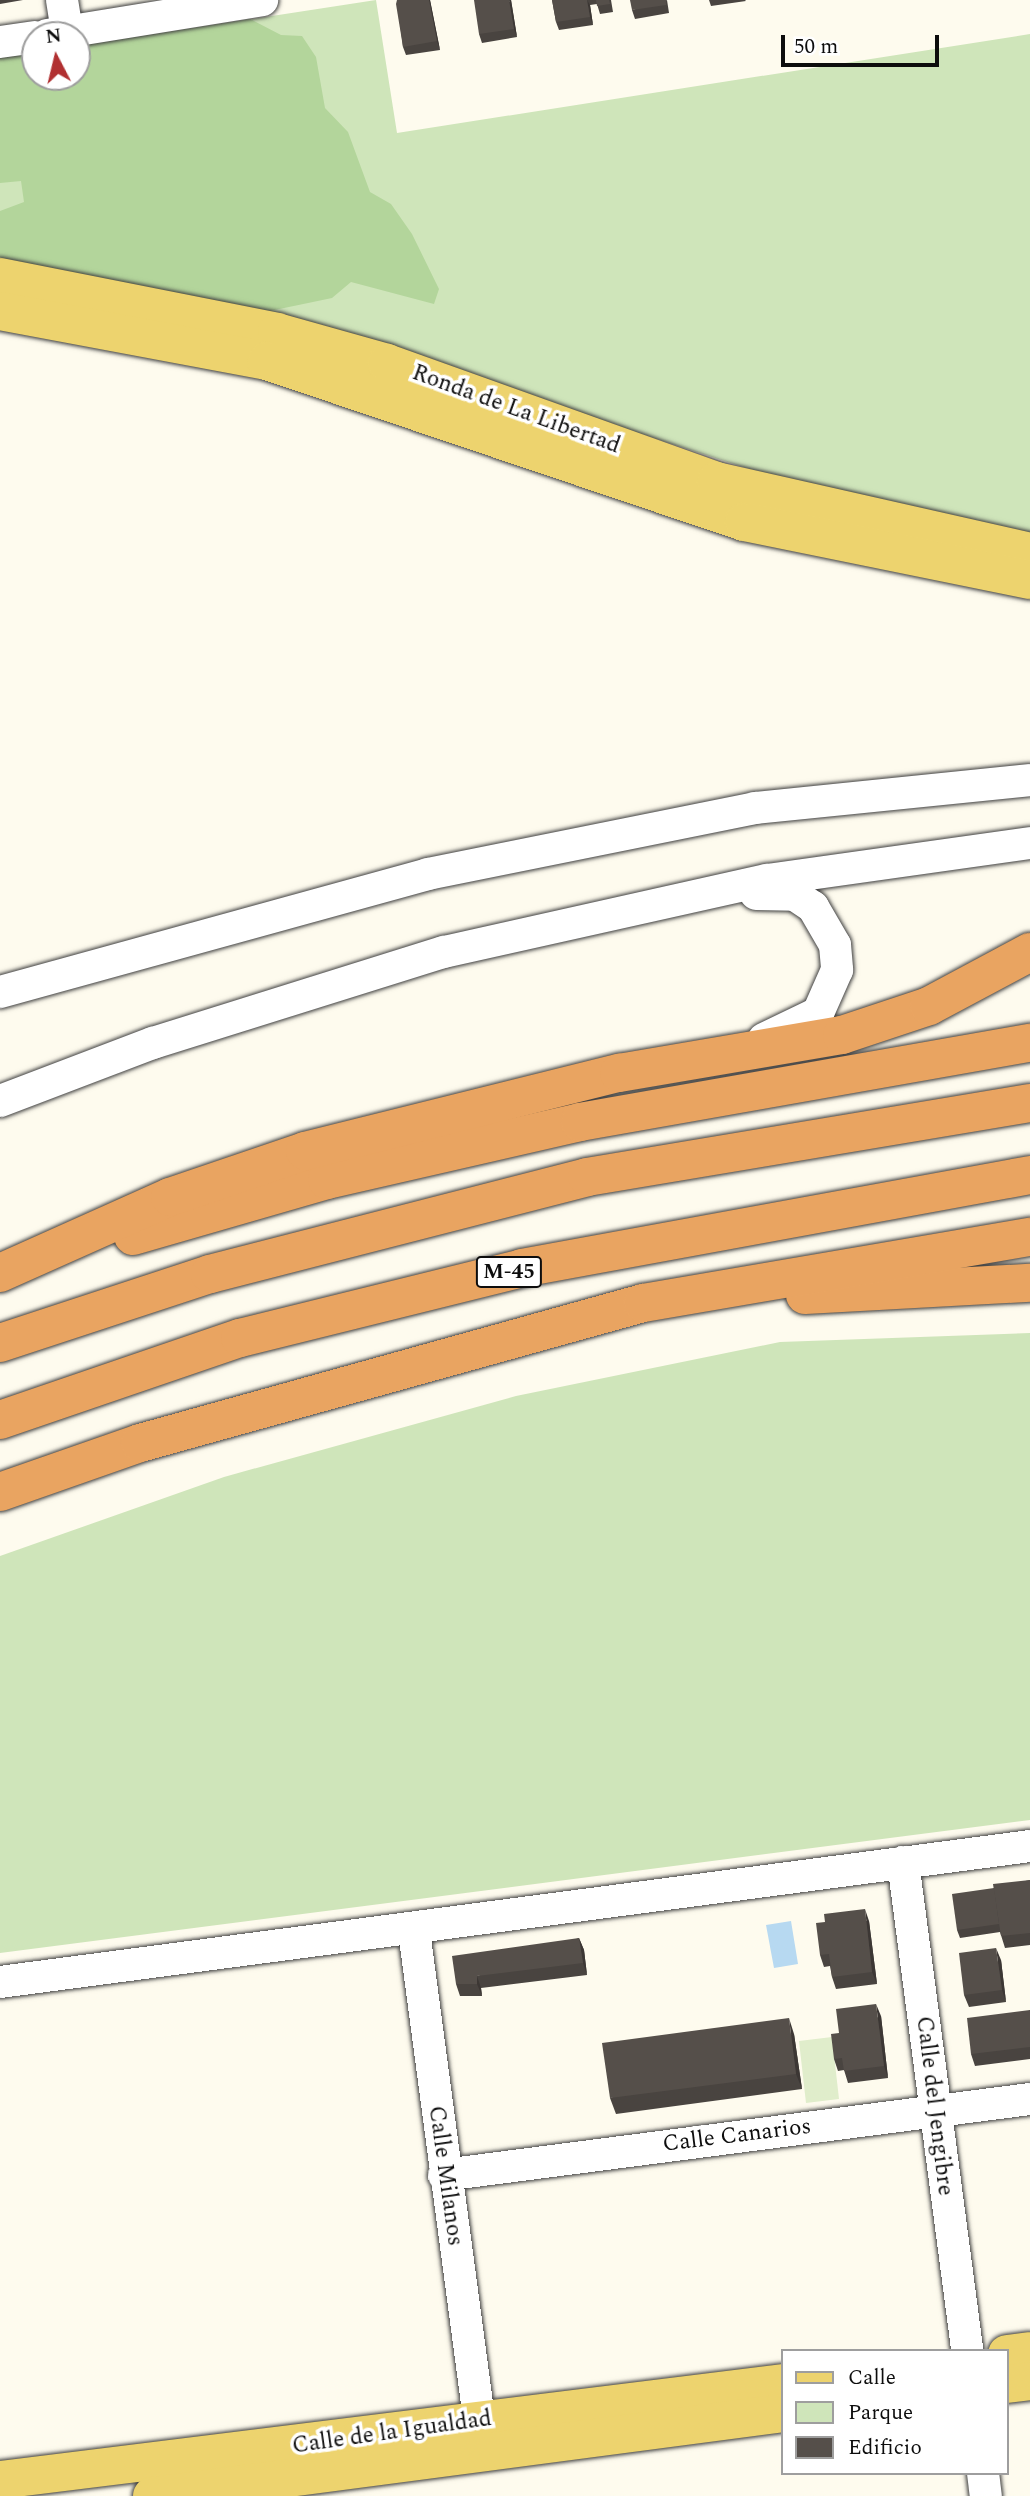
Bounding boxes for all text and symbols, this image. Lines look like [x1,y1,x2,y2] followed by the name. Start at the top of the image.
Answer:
[21,21,91,91] north arrow
[44,21,63,52] text: N
[785,21,942,65] scale bar
[794,31,838,63] text: 50 m
[408,360,624,460] street label: Ronda de La Libertad
[476,1254,542,1290] road number: M-45
[909,2015,959,2197] street label: Calle del Jengibre
[422,2104,468,2248] street label: Calle Milanos
[661,2113,813,2159] street label: Calle Canarios
[782,2349,1009,2475] legend
[848,2362,896,2394] text: Calle
[848,2397,913,2429] text: Parque
[291,2405,493,2461] street label: Calle de la Igualdad
[848,2432,922,2464] text: Edificio

